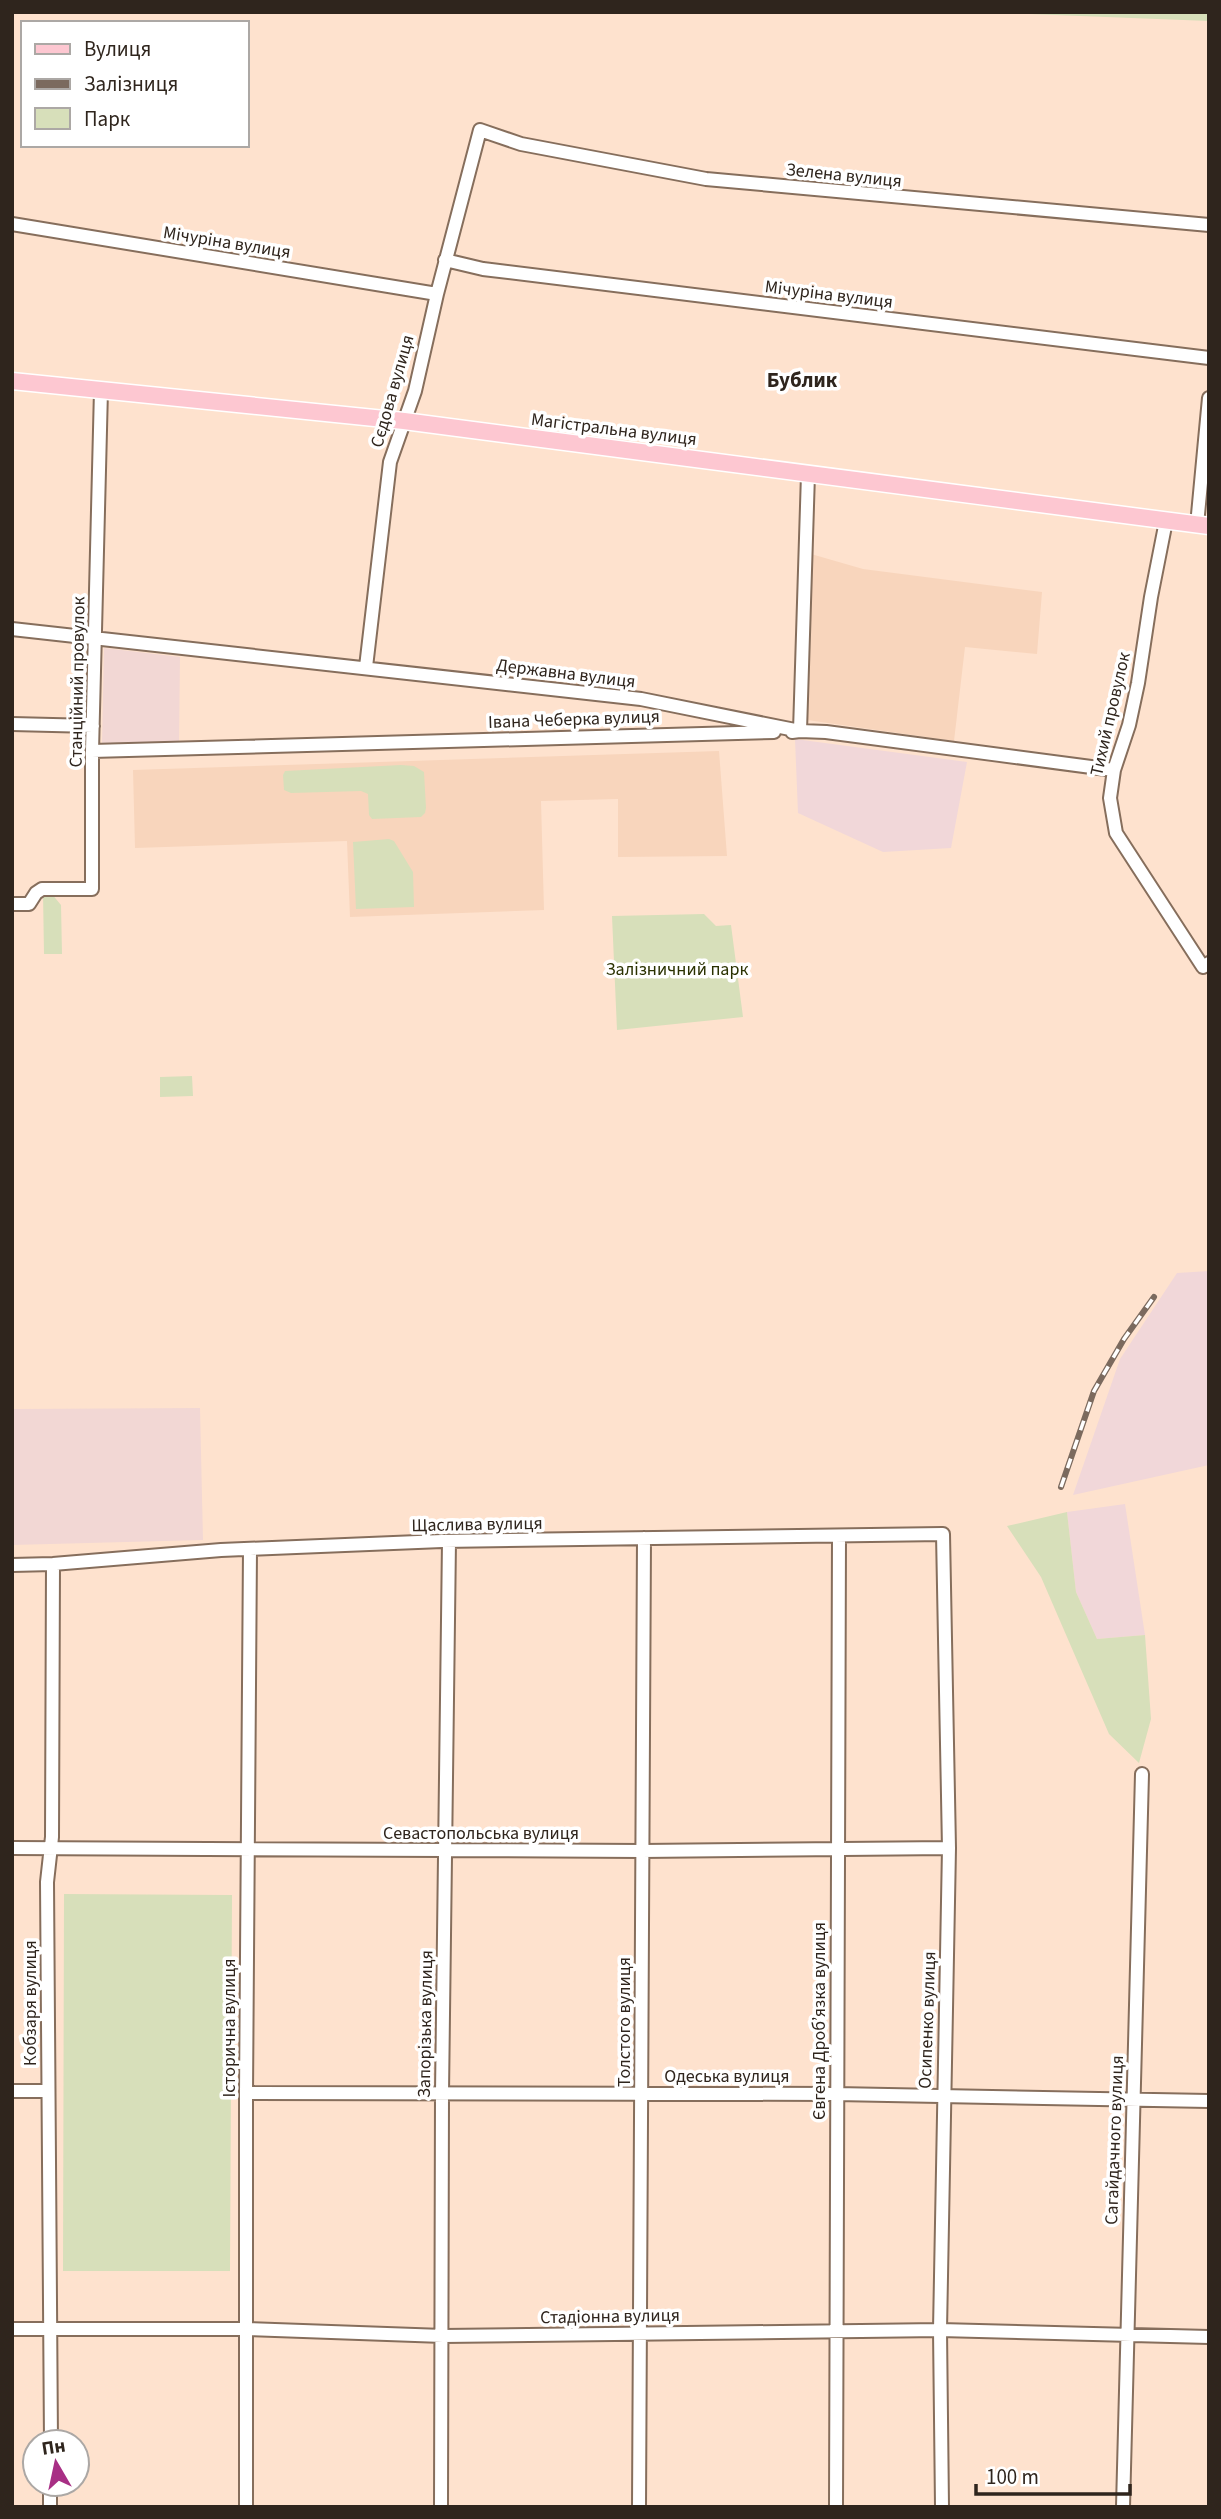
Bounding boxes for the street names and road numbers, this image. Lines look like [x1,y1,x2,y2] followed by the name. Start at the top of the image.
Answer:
[785,157,903,194] street label: Зелена вулиця
[161,220,292,265] street label: Мічуріна вулиця
[764,274,894,315] street label: Мічуріна вулиця
[364,332,420,450] street label: Сєдова вулиця
[530,407,698,452] street label: Магістральна вулиця
[64,596,91,768] street label: Станційний провулок
[1084,650,1137,778] street label: Тихий провулок
[495,653,637,694] street label: Державна вулиця
[488,704,660,735] street label: Івана Чеберка вулиця
[411,1511,543,1538] street label: Щаслива вулиця
[383,1821,579,1846] street label: Севастопольська вулиця
[807,1922,832,2120] street label: Євгена Дроб’язка вулиця
[18,1940,43,2066] street label: Кобзаря вулиця
[412,1950,439,2098] street label: Запорізька вулиця
[913,1951,942,2089] street label: Осипенко вулиця
[612,1957,637,2087] street label: Толстого вулиця
[217,1958,242,2098] street label: Історична вулиця
[1099,2055,1130,2225] street label: Сагайдачного вулиця
[664,2064,790,2089] street label: Одеська вулиця
[540,2303,680,2330] street label: Стадіонна вулиця

